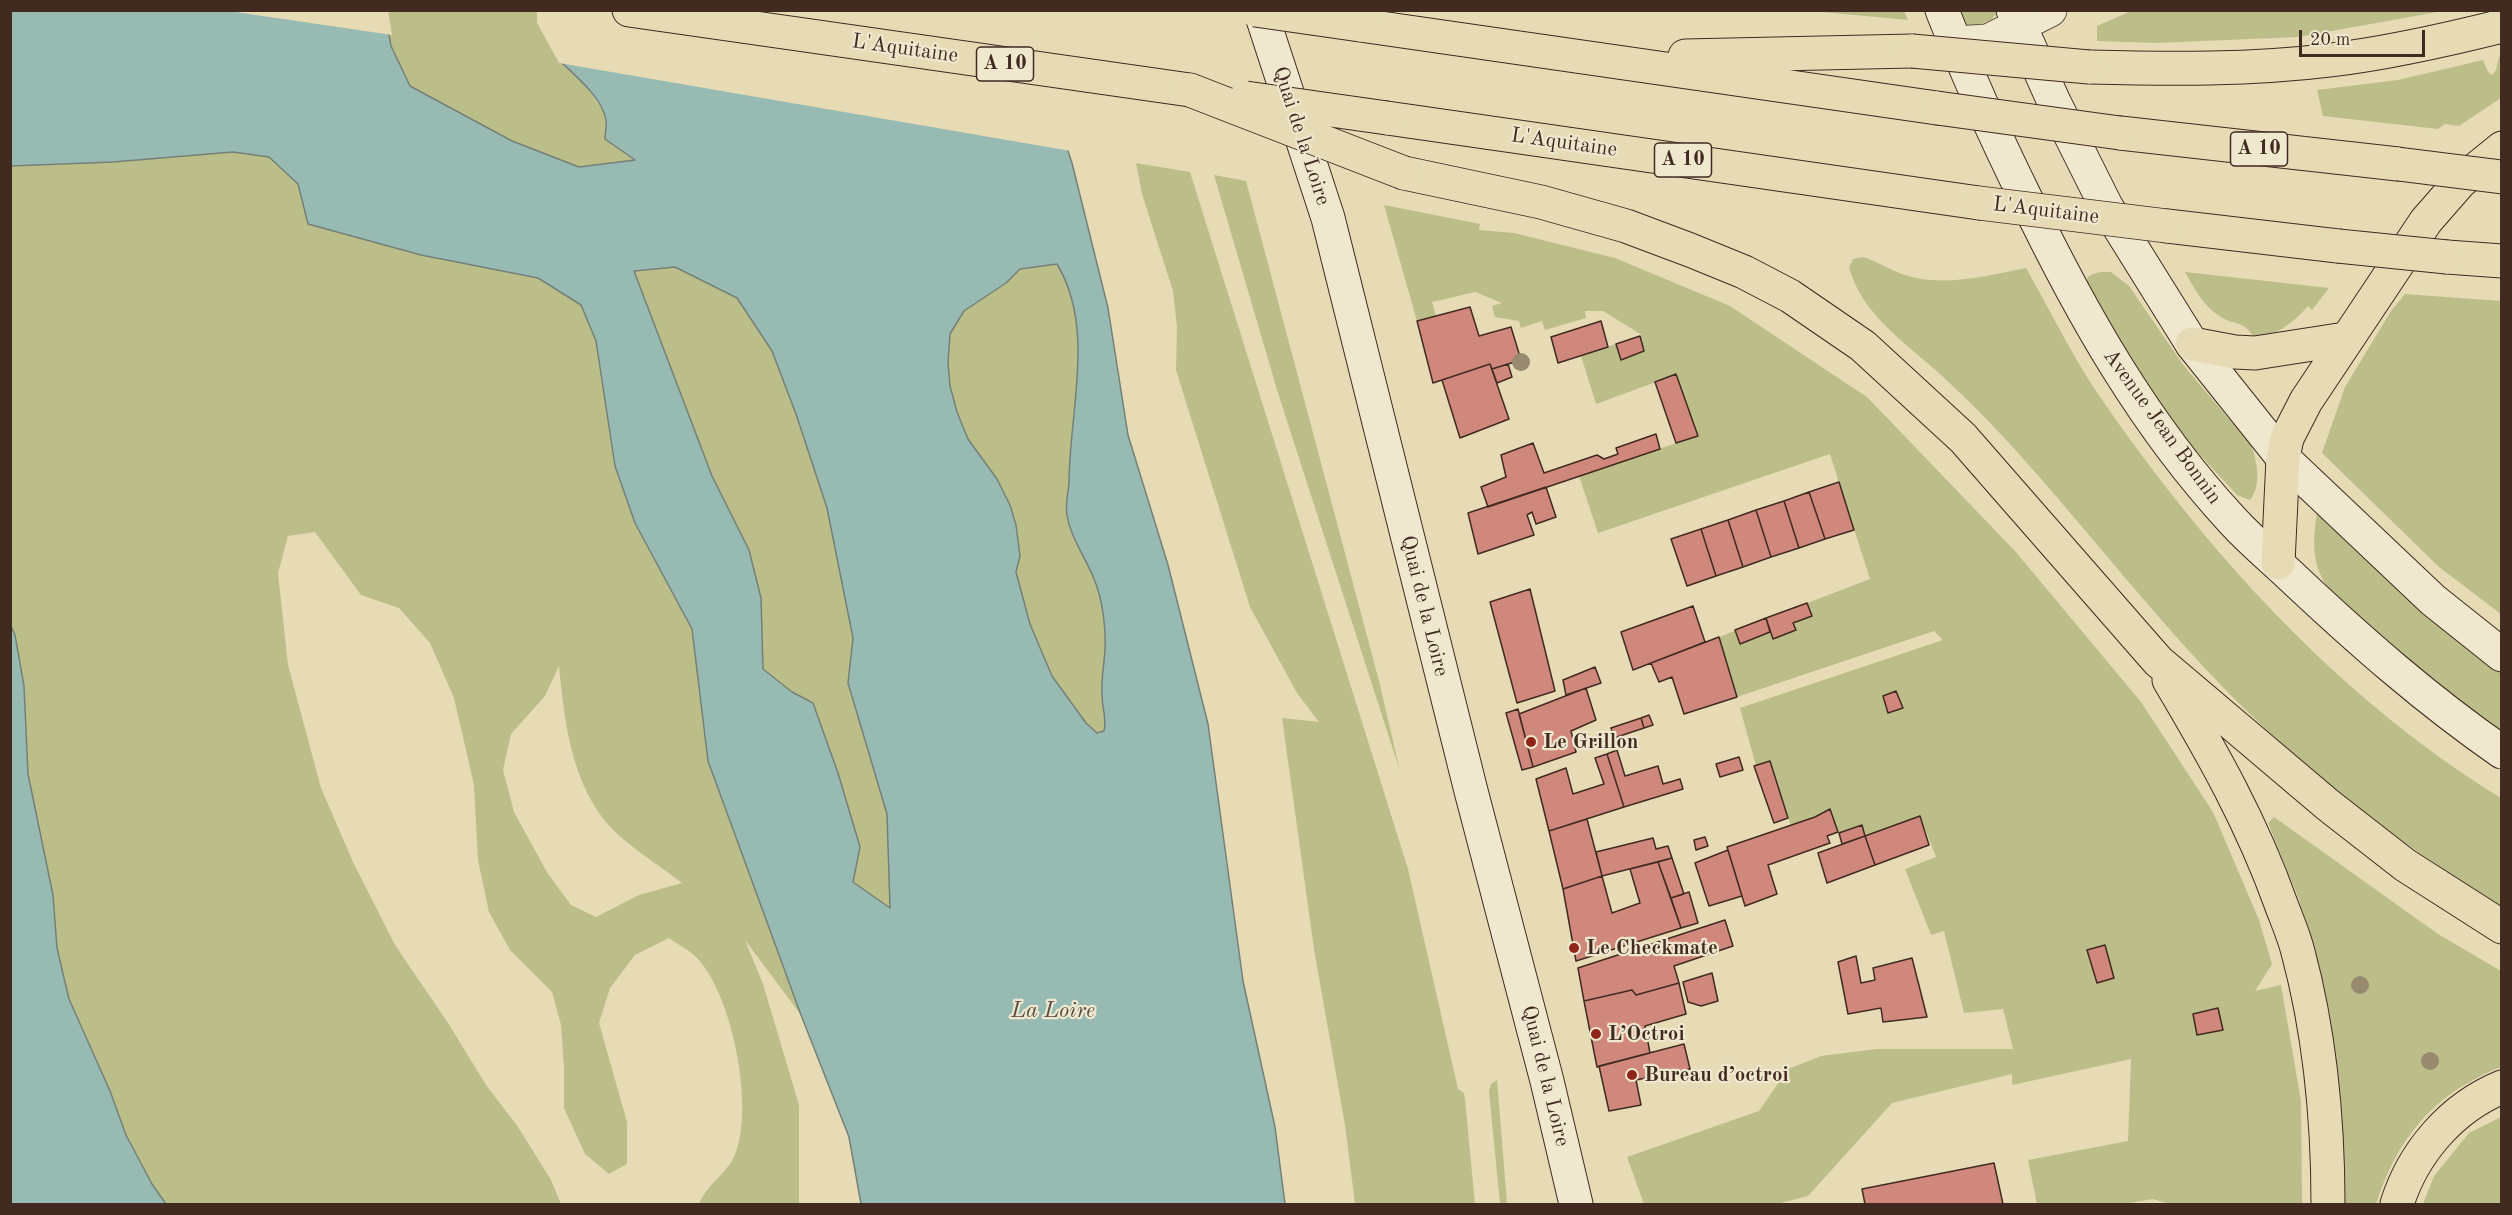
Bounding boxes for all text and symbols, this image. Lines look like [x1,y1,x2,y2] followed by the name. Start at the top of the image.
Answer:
[2302,18,2428,56] scale bar
[850,29,960,69] street label: L'Aquitaine
[2310,31,2350,49] text: 20 m
[976,47,1034,81] road number: A 10
[1267,63,1335,209] street label: Quai de la Loire
[1509,123,1619,163] street label: L'Aquitaine
[2230,132,2288,166] road number: A 10
[1654,143,1712,177] road number: A 10
[1991,192,2101,230] street label: L'Aquitaine
[2097,344,2227,510] street label: Avenue Jean Bonnin
[1394,533,1454,679] street label: Quai de la Loire
[1543,729,1639,755] place label: Le Grillon
[1524,735,1538,749] marker: Le Grillon
[1586,935,1718,961] place label: Le Checkmate
[1567,941,1581,955] marker: Le Checkmate
[1011,998,1095,1024] water label: La Loire
[1515,1003,1575,1149] street label: Quai de la Loire
[1608,1021,1685,1047] place label: L’Octroi
[1589,1027,1603,1041] marker: L’Octroi
[1644,1062,1789,1088] place label: Bureau d’octroi
[1625,1068,1639,1082] marker: Bureau d’octroi

